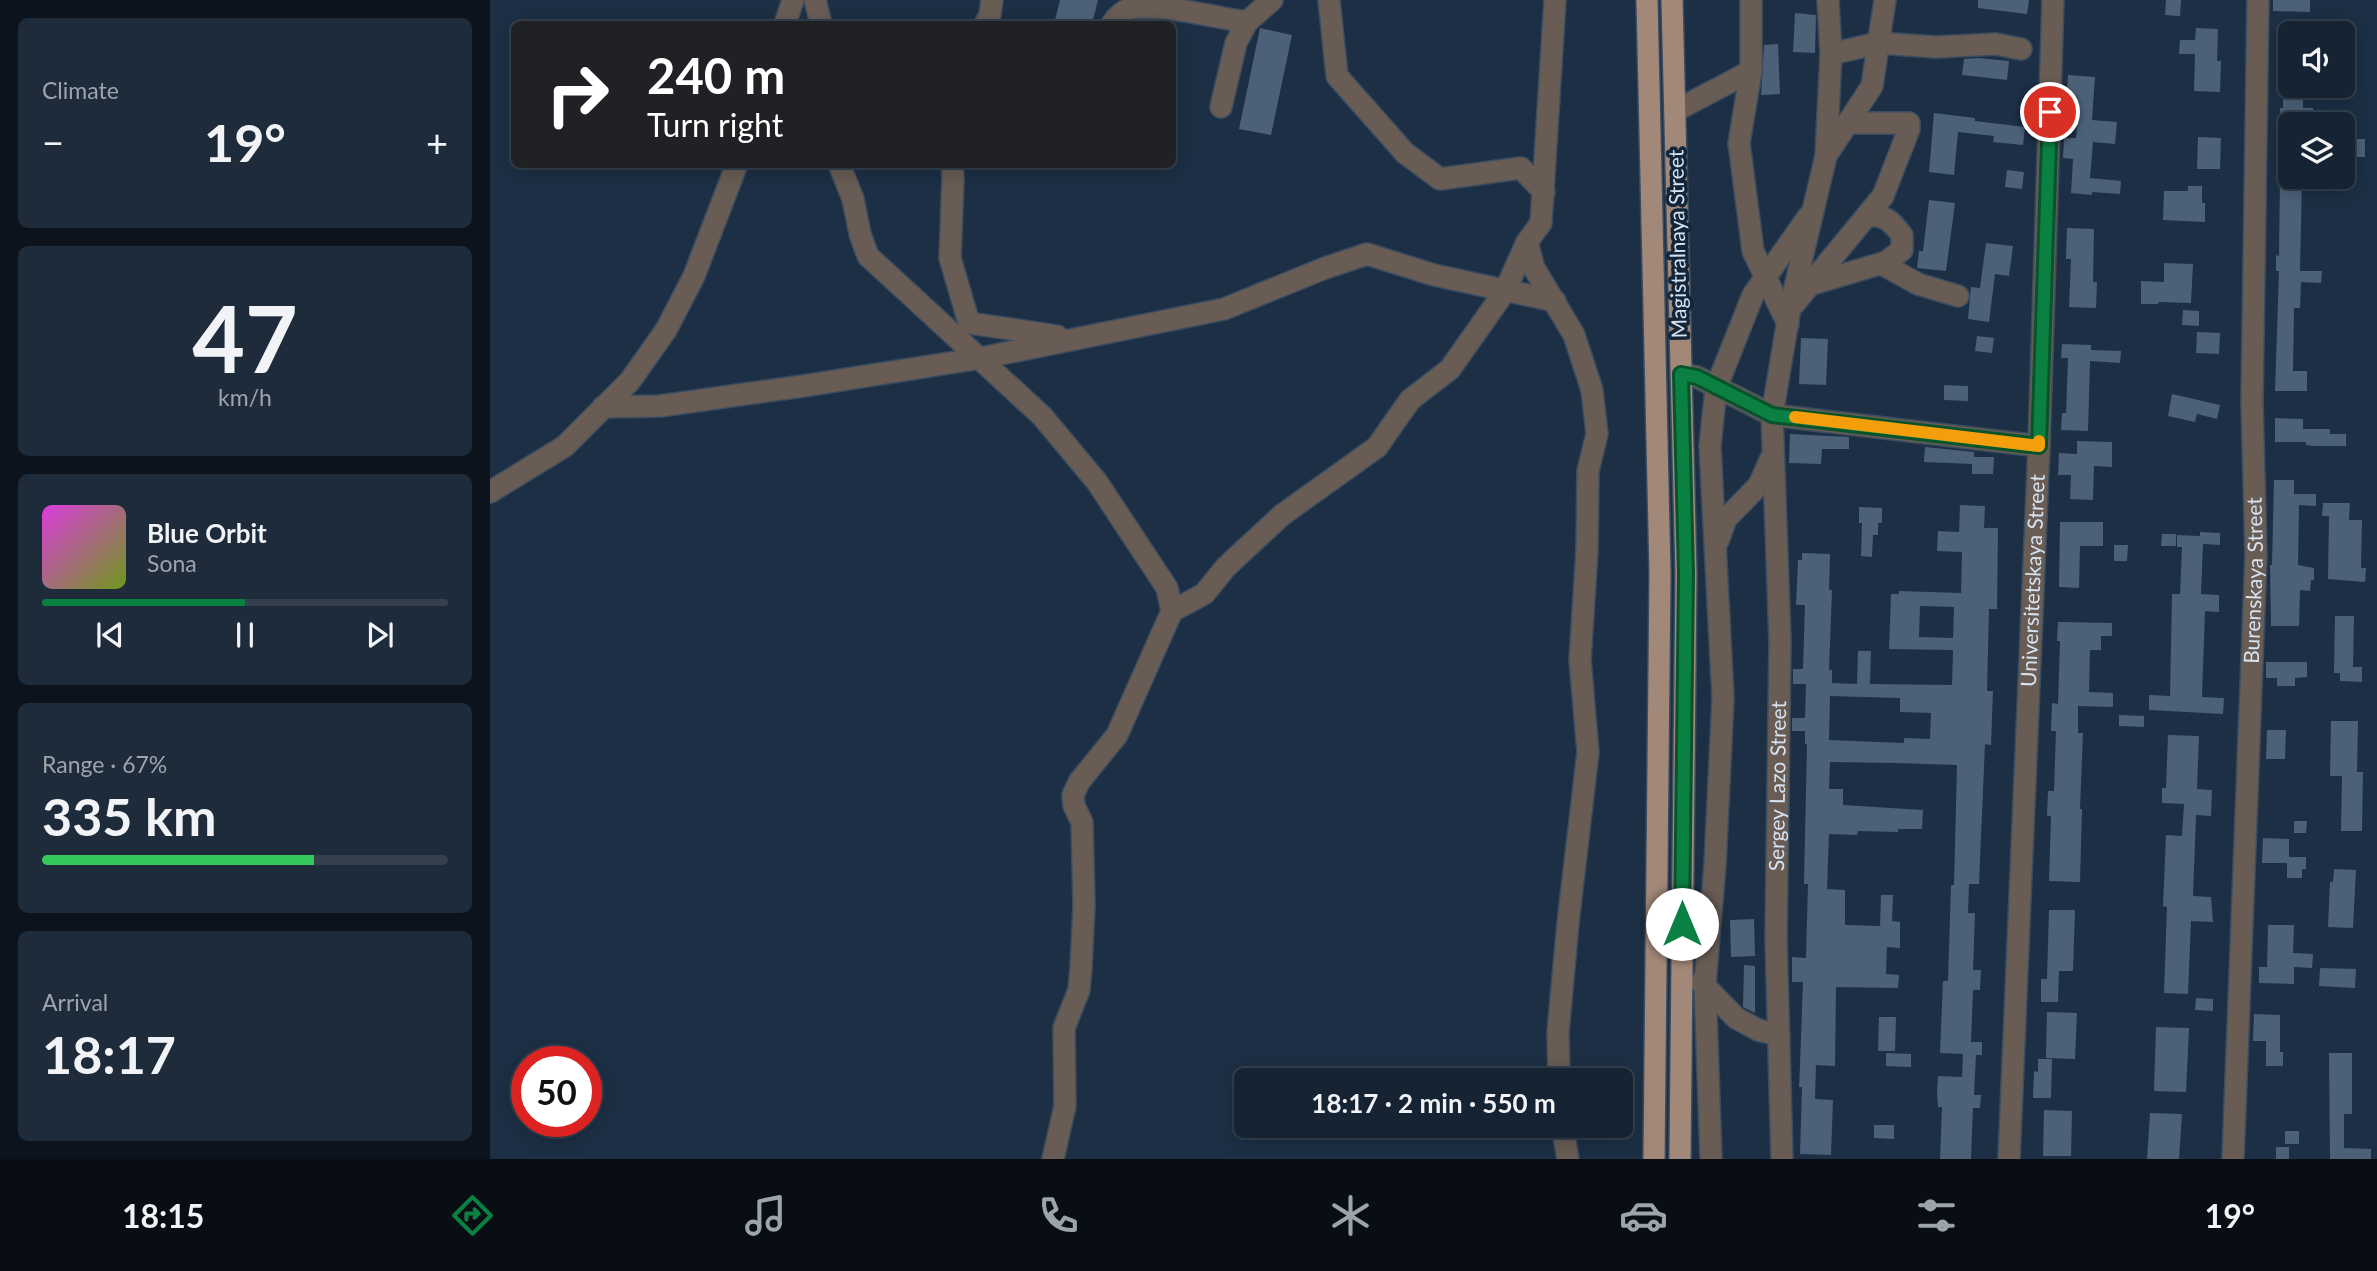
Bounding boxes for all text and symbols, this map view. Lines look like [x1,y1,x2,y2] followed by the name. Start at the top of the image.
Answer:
[2278,21,2355,189] map controls
[2278,21,2355,98] button: sound
[647,46,785,104] text: 240 m
[532,49,623,140] icon: right
[42,76,119,104] text: Climate
[2020,82,2080,142] pin
[2031,93,2069,131] icon: arrive
[647,105,783,144] text: Turn right
[204,111,286,173] text: 19°
[2278,112,2355,189] button: layers
[42,119,64,165] text: −
[426,119,448,165] text: +
[1662,149,1691,339] street label: Magistralnaya Street
[192,283,298,392] text: 47
[218,383,272,411] text: km/h
[2015,473,2049,687] street label: Universitetskaya Street
[2238,496,2267,664] street label: Burenskaya Street
[147,517,267,549] text: Blue Orbit
[147,549,197,577] text: Sona
[91,616,129,654] icon: previous
[226,616,264,654] icon: pause
[361,616,399,654] icon: next
[1763,700,1790,871] street label: Sergey Lazo Street
[42,750,167,778] text: Range · 67%
[42,785,216,847] text: 335 km
[1645,887,1719,961] position arrow
[42,988,108,1016] text: Arrival
[42,1023,176,1085] text: 18:17
[511,1046,602,1137] speed limit sign: 50
[1311,1087,1556,1119] text: 18:17 · 2 min · 550 m
[448,1191,497,1240] icon: directions
[741,1191,790,1240] icon: music
[1034,1191,1083,1240] icon: phone
[1326,1191,1375,1240] icon: climate
[1619,1191,1668,1240] icon: car
[1912,1191,1961,1240] icon: filters
[122,1196,204,1235] text: 18:15
[2205,1196,2255,1235] text: 19°

